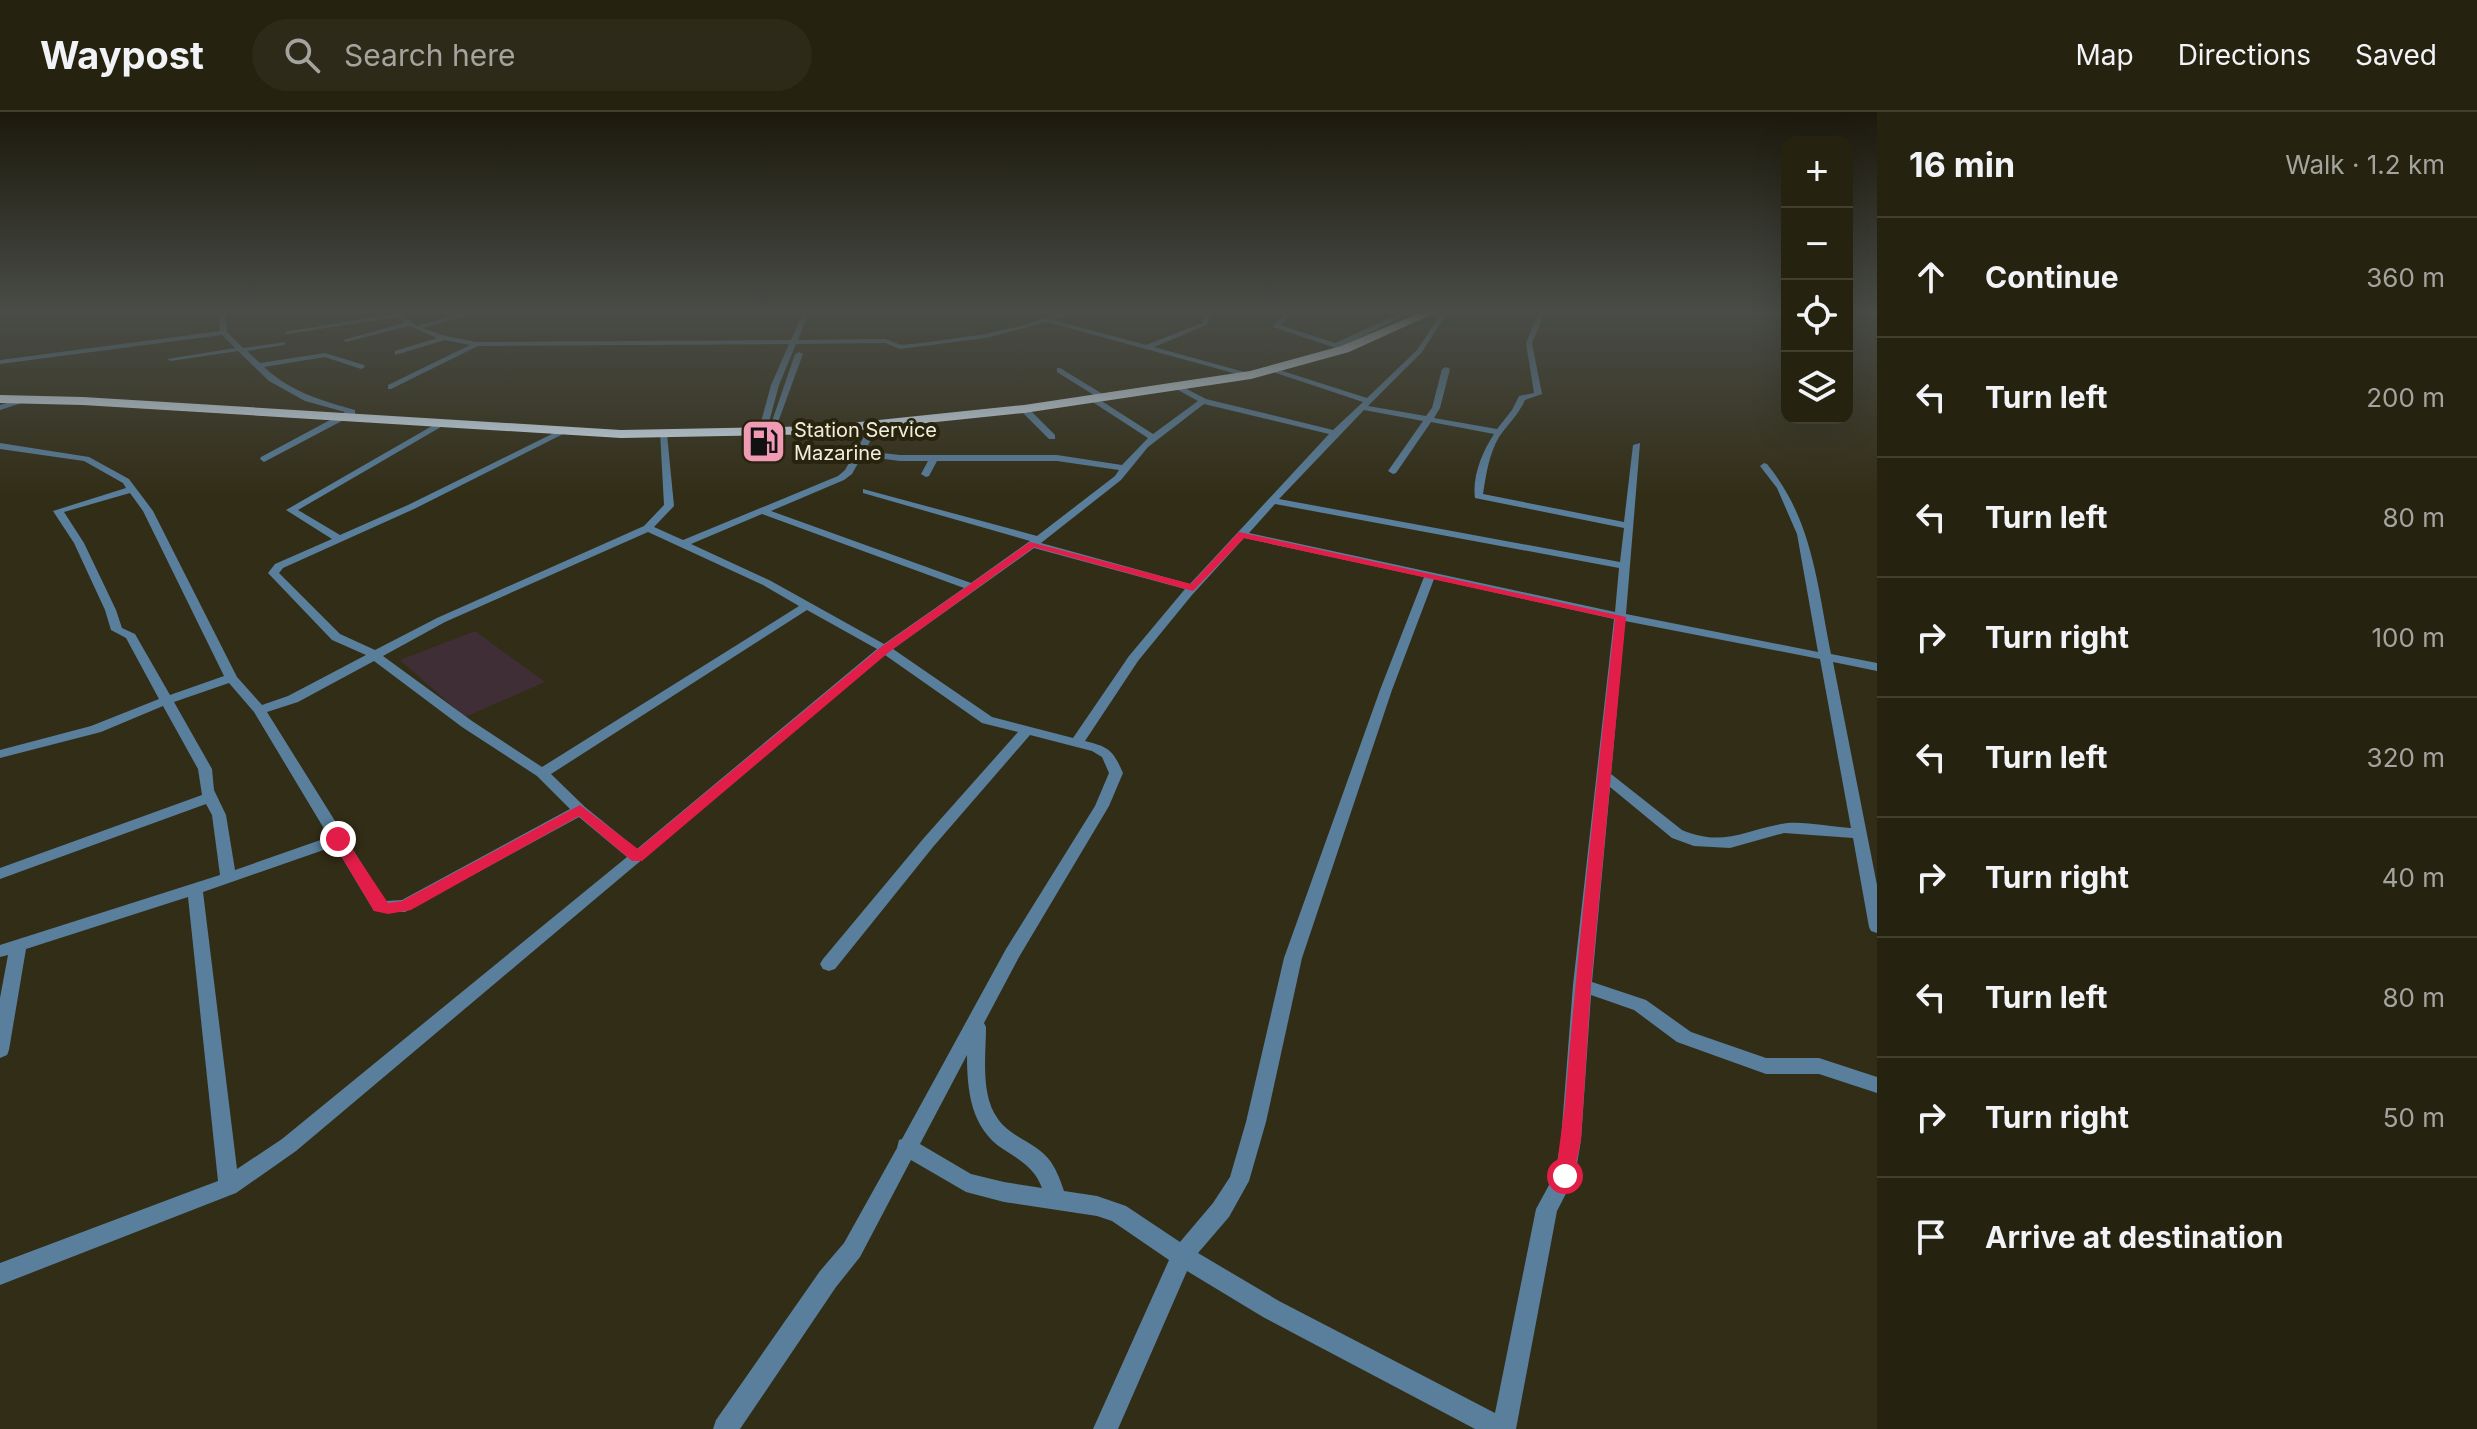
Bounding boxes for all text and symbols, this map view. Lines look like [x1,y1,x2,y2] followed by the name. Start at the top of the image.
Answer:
[252,19,812,91] search box
[40,32,204,78] text: Waypost
[280,33,324,77] icon: search
[344,37,516,73] text: Search here
[2075,38,2134,72] text: Map
[2178,38,2311,72] text: Directions
[2355,38,2437,72] text: Saved
[1781,136,1853,424] map controls
[1781,136,1853,208] button: +
[1909,144,2015,185] text: 16 min
[2285,149,2445,180] text: Walk · 1.2 km
[1781,208,1853,280] button: −
[1909,255,1953,299] icon: ahead
[1985,259,2119,295] text: Continue
[2366,262,2445,293] text: 360 m
[1781,280,1853,352] button: locate
[1781,352,1853,424] button: layers
[1909,375,1953,419] icon: left
[1985,379,2107,415] text: Turn left
[2366,382,2445,413] text: 200 m
[739,417,787,465] fuel station icon: Station Service Mazarine
[794,418,937,465] place label: Station Service Mazarine
[1909,495,1953,539] icon: left
[1985,499,2107,535] text: Turn left
[2382,502,2445,533] text: 80 m
[1909,615,1953,659] icon: right
[1985,619,2129,655] text: Turn right
[2372,622,2445,653] text: 100 m
[1909,735,1953,779] icon: left
[1985,739,2107,775] text: Turn left
[2367,742,2445,773] text: 320 m
[320,821,356,857] route end
[1909,855,1953,899] icon: right
[1985,859,2129,895] text: Turn right
[2382,862,2445,893] text: 40 m
[1909,975,1953,1019] icon: left
[1985,979,2107,1015] text: Turn left
[2382,982,2445,1013] text: 80 m
[1909,1095,1953,1139] icon: right
[1985,1099,2129,1135] text: Turn right
[2383,1102,2445,1133] text: 50 m
[1547,1158,1583,1194] route start
[1909,1215,1953,1259] icon: arrive
[1985,1219,2283,1255] text: Arrive at destination

